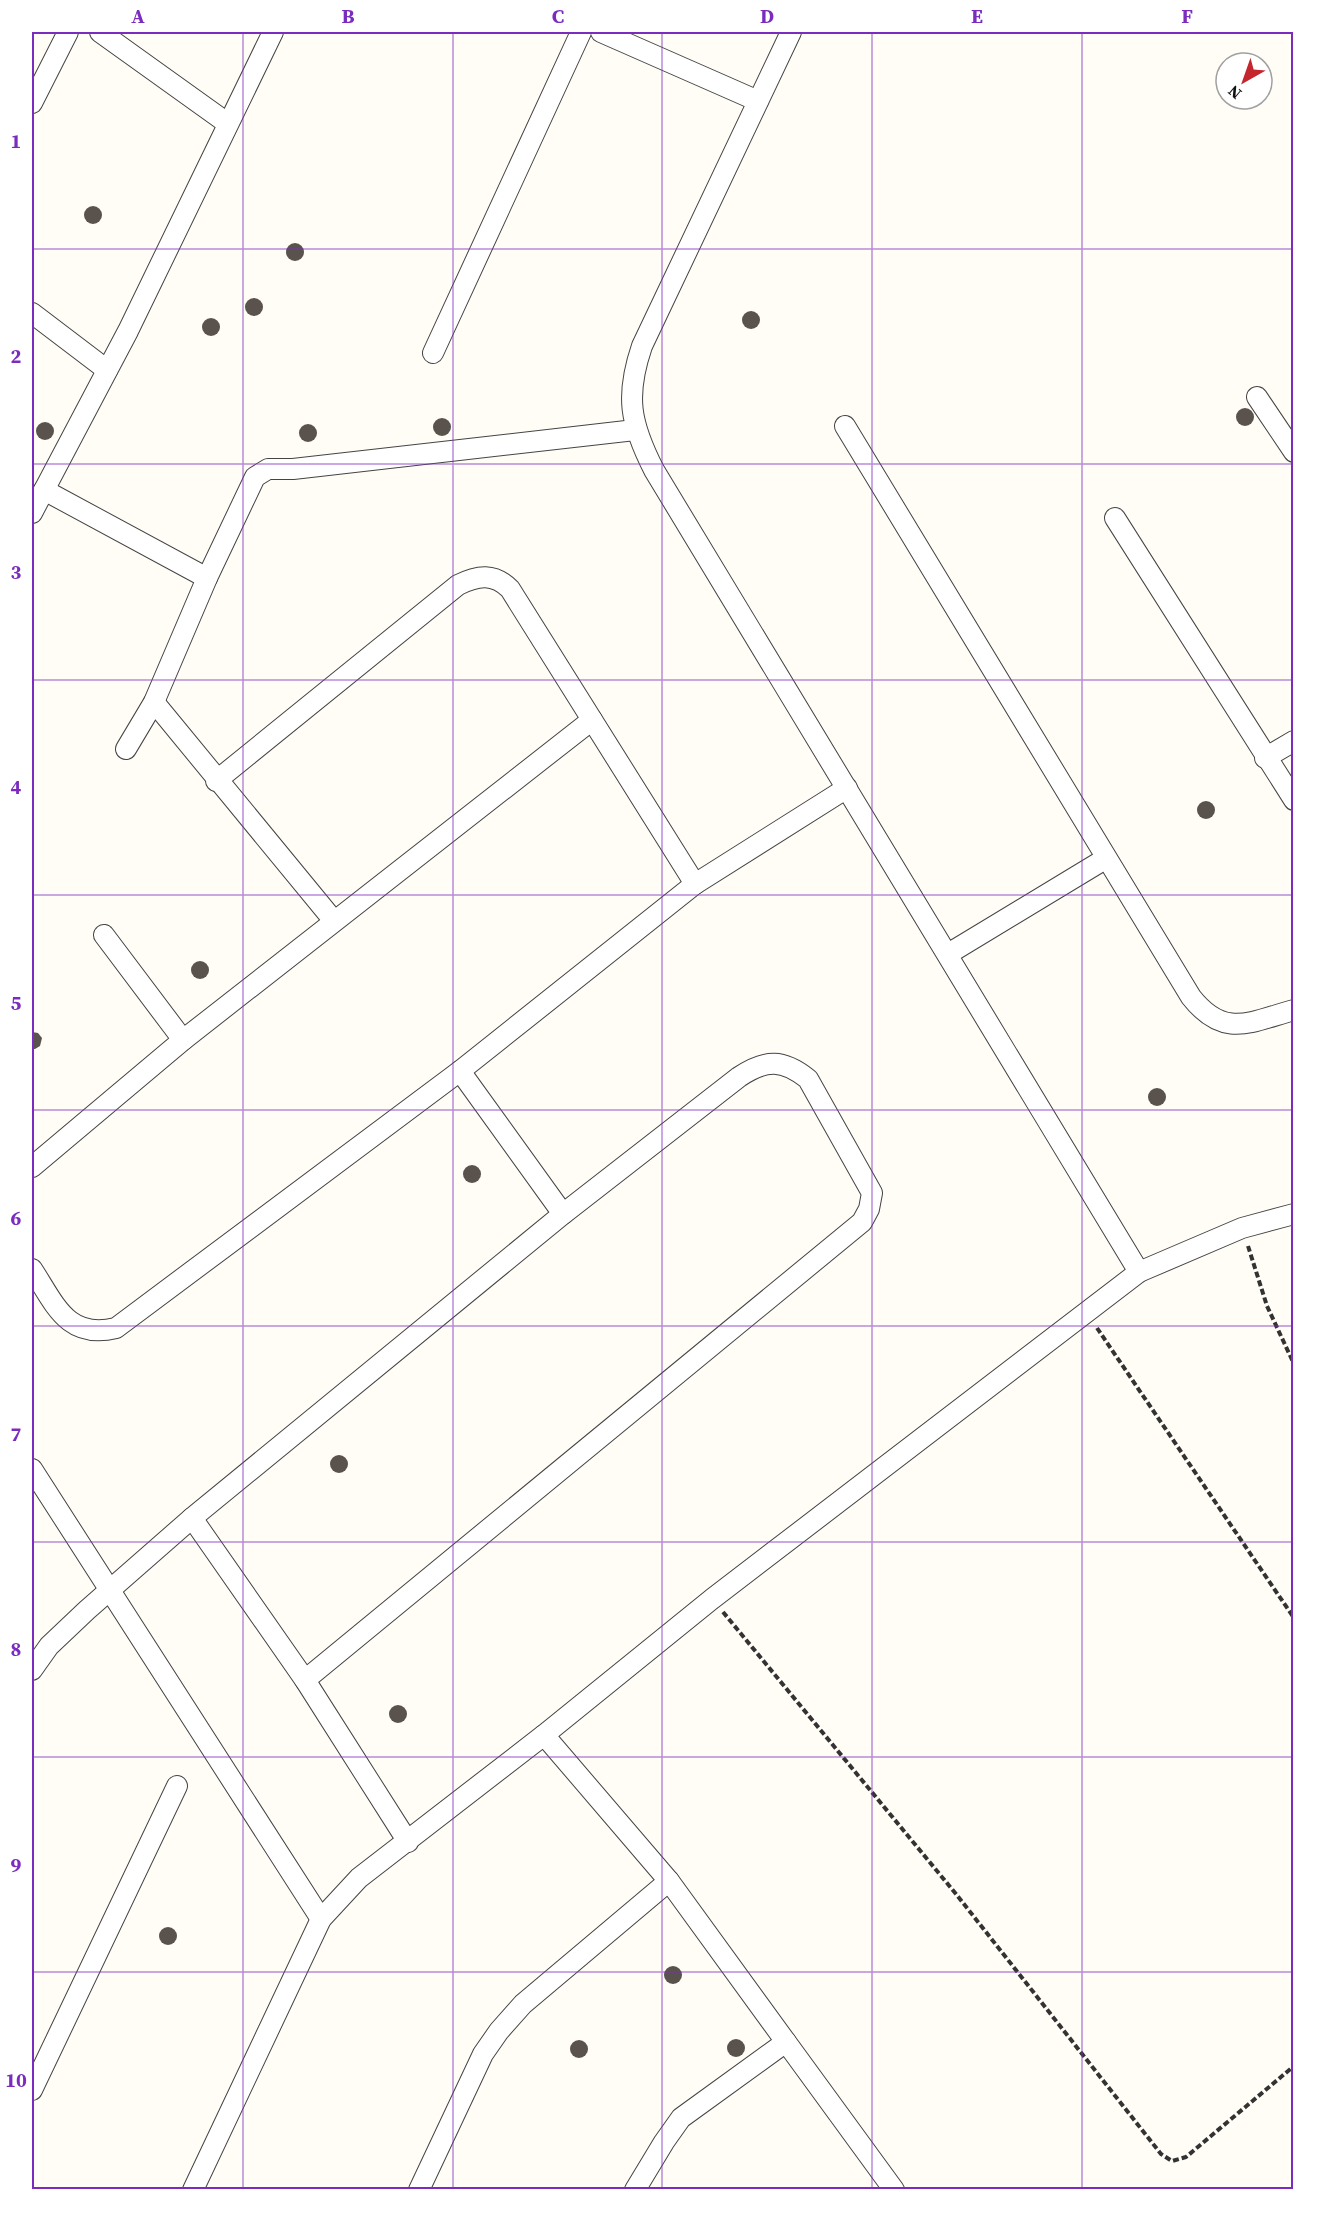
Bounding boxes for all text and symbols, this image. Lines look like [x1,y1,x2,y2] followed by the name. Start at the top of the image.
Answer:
[131,2,145,30] text: A
[341,2,355,30] text: B
[552,2,564,30] text: C
[760,2,774,30] text: D
[971,2,983,30] text: E
[1181,2,1193,30] text: F
[1214,51,1274,111] north arrow
[1223,80,1246,105] text: N
[11,127,21,155] text: 1
[11,342,22,370] text: 2
[11,558,22,586] text: 3
[11,773,22,801] text: 4
[11,989,22,1017] text: 5
[11,1204,22,1232] text: 6
[11,1420,22,1448] text: 7
[11,1635,21,1663] text: 8
[11,1851,22,1879] text: 9
[5,2066,27,2094] text: 10

